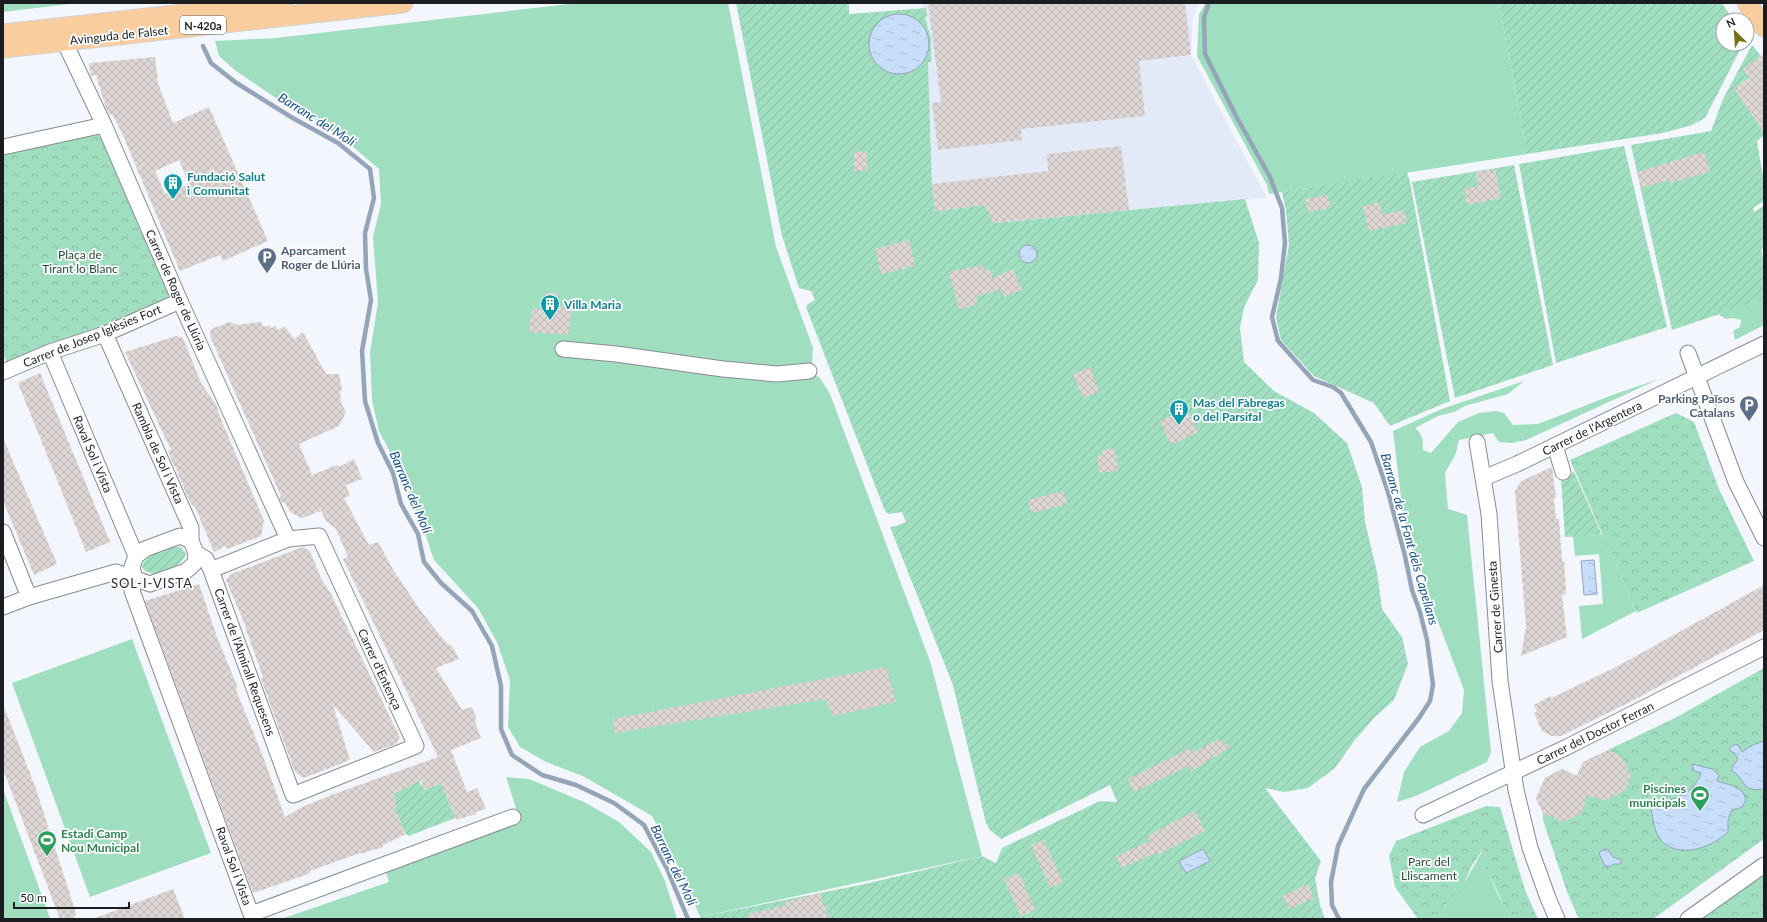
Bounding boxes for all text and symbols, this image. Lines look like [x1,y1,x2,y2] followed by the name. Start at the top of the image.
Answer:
[1715,12,1755,52] north arrow
[1724,15,1737,30] text: N
[180,16,226,34] road number: N-420a
[69,22,170,48] street label: Avinguda de Falset
[275,89,359,150] water label: Barranc del Molí
[187,169,266,198] place label: Fundació Salut i Comunitat
[162,172,184,200] building icon: Fundació Salut i Comunitat
[143,227,209,353] street label: Carrer de Roger de Llúria
[280,243,361,272] place label: Aparcament Roger de Llúria
[256,246,278,274] parking icon: Aparcament Roger de Llúria
[42,247,118,276] park label: Plaça de Tirant lo Blanc
[539,293,561,321] building icon: Villa Maria
[563,297,621,312] place label: Villa Maria
[21,301,164,371] street label: Carrer de Josep Iglèsies Fort
[1658,391,1735,420] place label: Parking Països Catalans
[1738,394,1760,422] parking icon: Parking Països Catalans
[1193,395,1285,424] place label: Mas del Fàbregas o del Parsifal
[1540,397,1644,459] street label: Carrer de l'Argentera
[1168,398,1190,426] building icon: Mas del Fàbregas o del Parsifal
[129,400,187,506] street label: Rambla de Sol i Vista
[70,413,116,495] street label: Raval Sol i Vista
[386,448,436,537] water label: Barranc del Molí
[1378,451,1442,627] water label: Barranc de la Font dels Capellans
[1484,560,1506,654] street label: Carrer de Ginesta
[111,575,193,591] district label: SOL-I-VISTA
[211,586,279,738] street label: Carrer de l'Almirall Requesens
[355,626,405,712] street label: Carrer d'Entença
[1534,698,1656,768] street label: Carrer del Doctor Ferran
[1629,781,1686,810] place label: Piscines municipals
[1689,784,1711,812] sports icon: Piscines municipals
[647,822,701,909] water label: Barranc del Molí
[213,825,255,907] street label: Raval Sol i Vista
[61,826,139,855] place label: Estadi Camp Nou Municipal
[36,829,58,857] sports icon: Estadi Camp Nou Municipal
[1401,854,1458,883] park label: Parc del Lliscament
[14,884,129,910] scale bar
[20,890,47,905] text: 50 m

